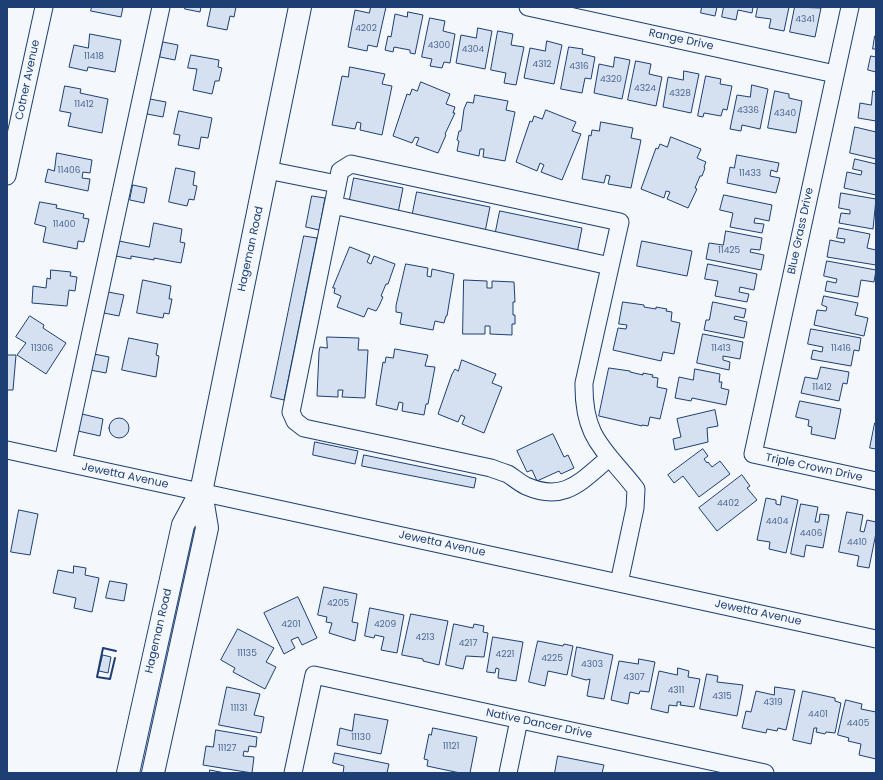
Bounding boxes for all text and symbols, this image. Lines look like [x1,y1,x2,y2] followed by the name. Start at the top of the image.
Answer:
[795,15,815,25] house number: 4341
[355,24,377,34] house number: 4202
[647,27,715,53] street label: Range Drive
[13,39,43,121] street label: Cotner Avenue
[428,41,450,51] house number: 4300
[462,45,484,55] house number: 4304
[84,52,104,62] house number: 11418
[532,60,552,70] house number: 4312
[569,62,589,72] house number: 4316
[600,75,622,85] house number: 4320
[634,84,656,94] house number: 4324
[669,89,691,99] house number: 4328
[74,100,94,110] house number: 11412
[737,106,759,116] house number: 4336
[774,109,796,119] house number: 4340
[58,166,80,176] house number: 11406
[739,169,761,179] house number: 11433
[785,186,817,276] street label: Blue Grass Drive
[236,205,266,293] street label: Hageman Road
[53,220,75,230] house number: 11400
[718,246,740,256] house number: 11425
[31,344,53,354] house number: 11306
[711,344,731,354] house number: 11413
[831,344,851,354] house number: 11416
[812,383,832,393] house number: 11412
[764,451,864,485] street label: Triple Crown Drive
[81,460,169,492] street label: Jewetta Avenue
[717,499,739,509] house number: 4402
[766,517,788,527] house number: 4404
[398,528,486,560] street label: Jewetta Avenue
[800,529,822,539] house number: 4406
[847,538,867,548] house number: 4410
[143,587,175,675] street label: Hageman Road
[714,597,802,629] street label: Jewetta Avenue
[327,599,349,609] house number: 4205
[281,620,301,630] house number: 4201
[374,620,396,630] house number: 4209
[415,633,435,643] house number: 4213
[459,639,477,649] house number: 4217
[237,649,257,659] house number: 11135
[496,650,514,660] house number: 4221
[541,654,563,664] house number: 4225
[581,660,603,670] house number: 4303
[623,673,645,683] house number: 4307
[668,686,684,696] house number: 4311
[712,692,732,702] house number: 4315
[763,698,783,708] house number: 4319
[231,704,247,714] house number: 11131
[485,706,593,742] street label: Native Dancer Drive
[808,710,828,720] house number: 4401
[847,719,869,729] house number: 4405
[351,733,371,743] house number: 11130
[443,742,459,752] house number: 11121
[218,744,236,754] house number: 11127

